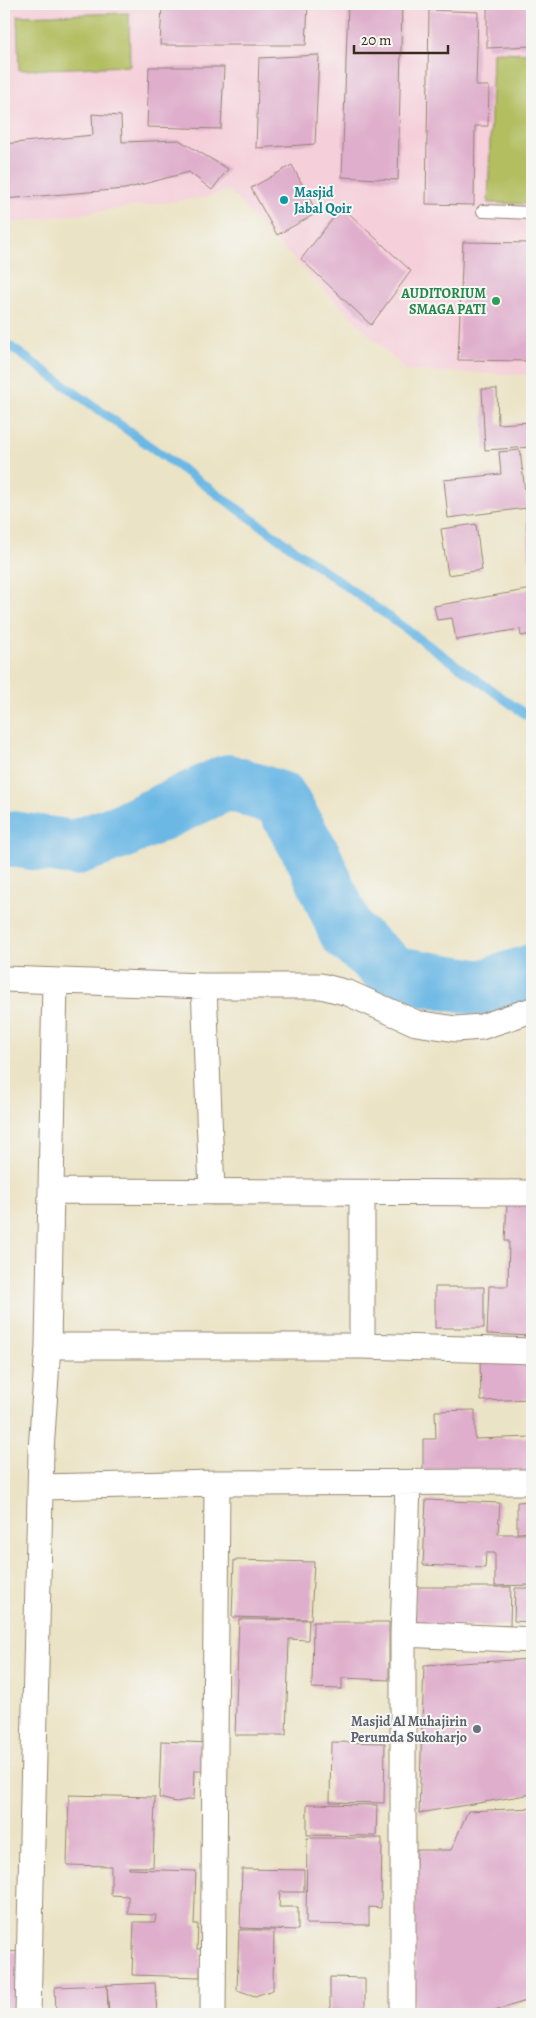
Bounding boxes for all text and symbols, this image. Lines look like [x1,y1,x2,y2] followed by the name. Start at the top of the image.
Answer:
[354,22,447,54] scale bar
[361,30,392,50] text: 20 m
[294,183,352,218] place label: Masjid Jabal Qoir
[278,194,290,206] marker: Masjid Jabal Qoir
[400,284,486,319] place label: AUDITORIUM SMAGA PATI
[490,295,502,307] marker: AUDITORIUM SMAGA PATI
[351,1712,467,1747] place label: Masjid Al Muhajirin Perumda Sukoharjo
[471,1723,483,1735] marker: Masjid Al Muhajirin Perumda Sukoharjo

